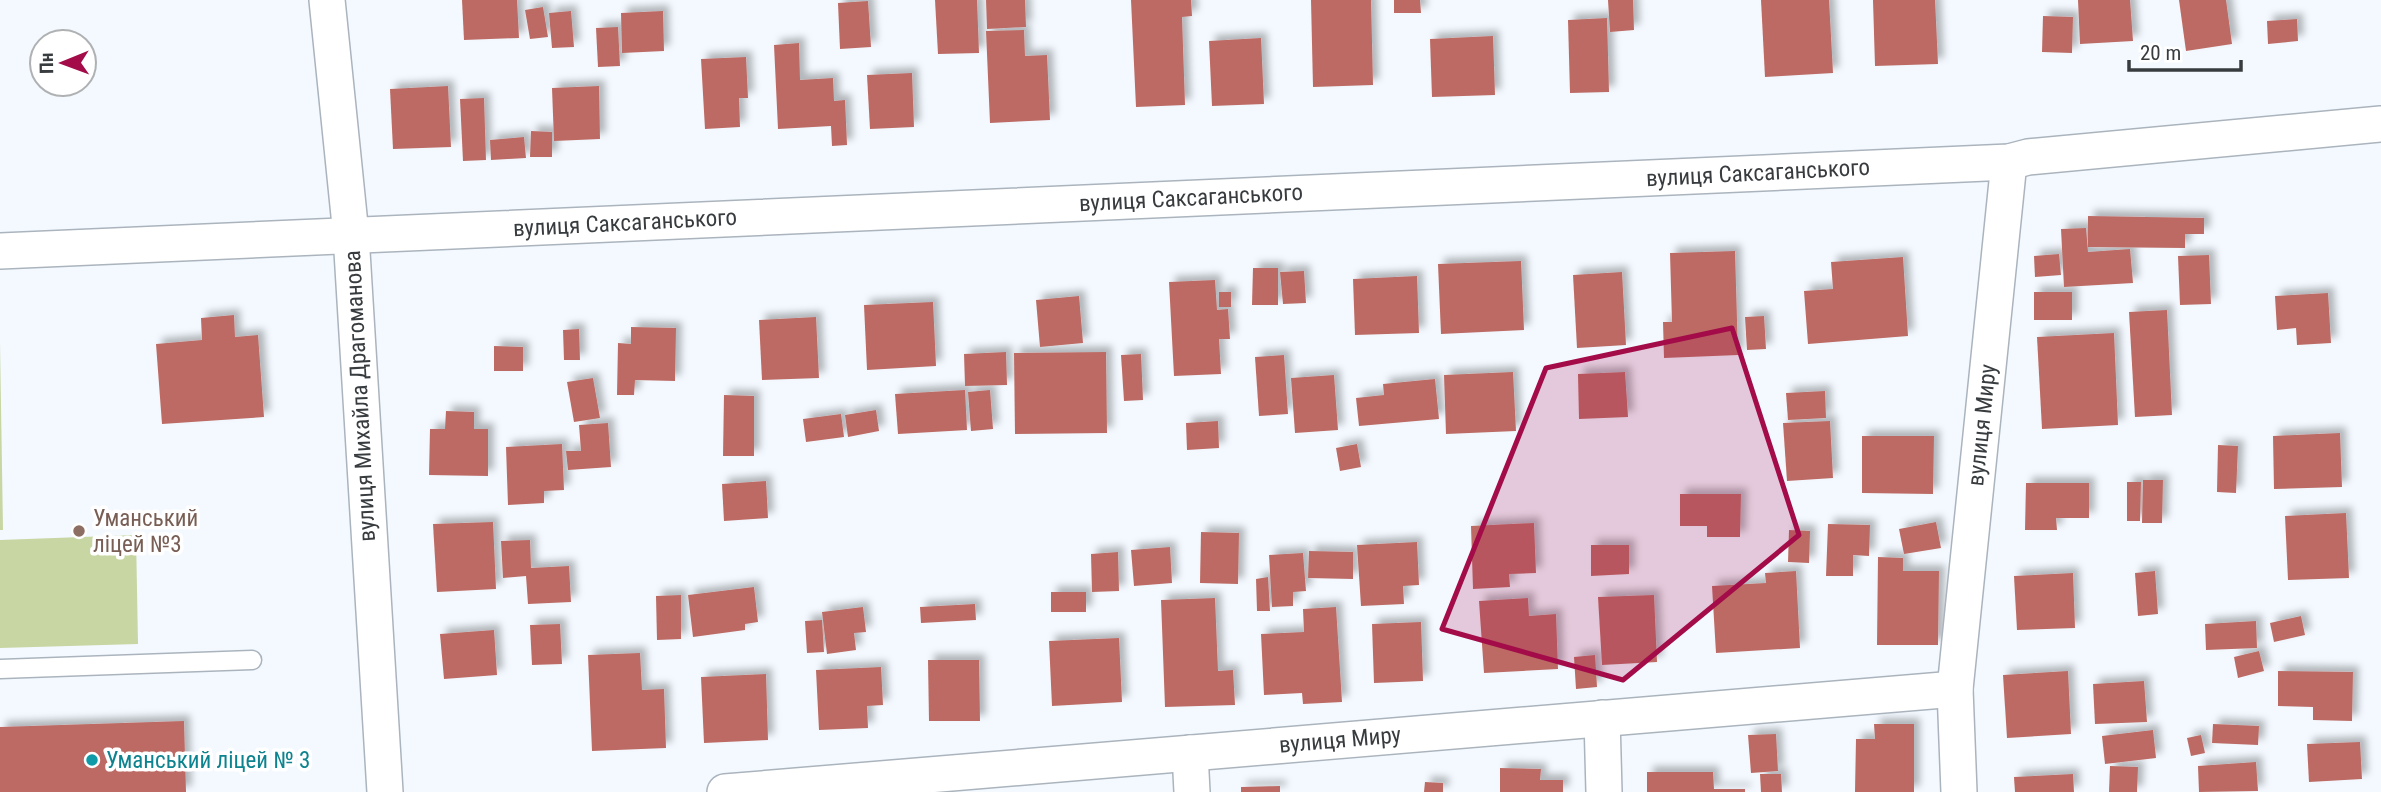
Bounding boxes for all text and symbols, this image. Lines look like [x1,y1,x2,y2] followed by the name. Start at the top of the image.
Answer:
[28,28,98,98] north arrow
[2129,28,2241,72] scale bar
[2140,41,2181,65] text: 20 m
[35,53,58,74] text: Пн
[1645,154,1871,192] street label: вулиця Саксаганського
[1078,179,1304,217] street label: вулиця Саксаганського
[512,204,738,242] street label: вулиця Саксаганського
[339,250,381,542] street label: вулиця Михайла Драгоманова
[1962,362,2002,487] street label: вулиця Миру
[93,505,198,558] place label: Уманський ліцей №3
[71,523,87,539] marker: Уманський ліцей №3
[1278,721,1403,759] street label: вулиця Миру
[106,747,310,774] place label: Уманський ліцей № 3
[84,752,100,768] marker: Уманський ліцей № 3

